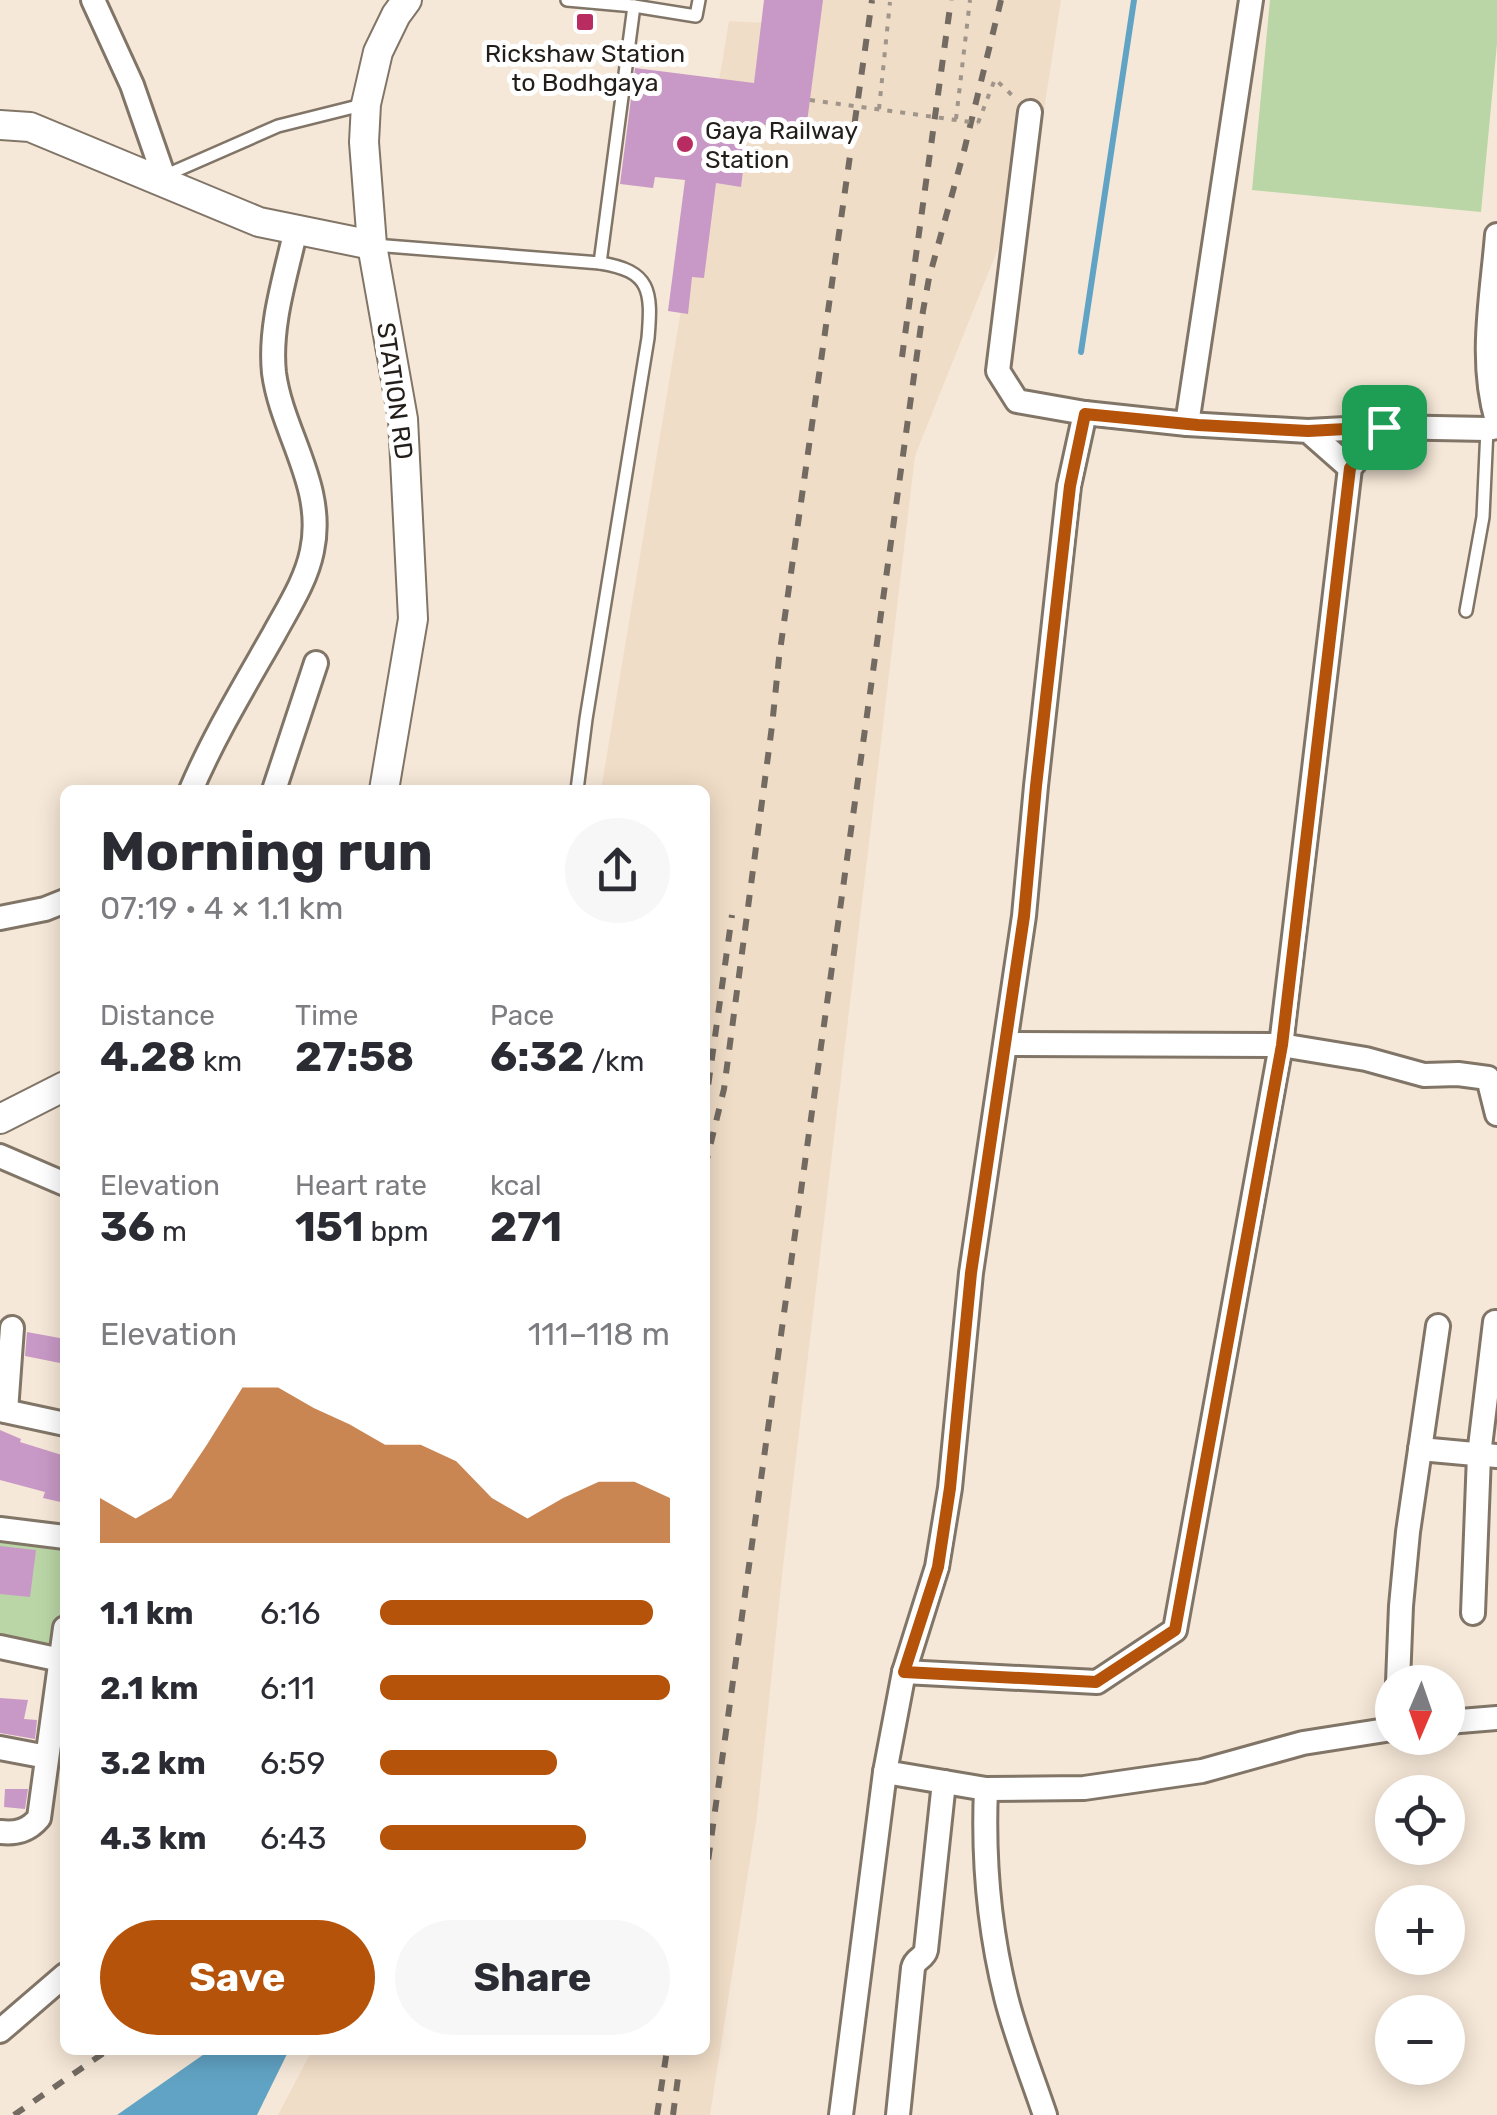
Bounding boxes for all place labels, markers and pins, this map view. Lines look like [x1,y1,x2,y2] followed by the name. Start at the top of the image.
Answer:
[574,11,596,33] marker: Rickshaw Station to Bodhgaya
[485,39,685,97] place label: Rickshaw Station to Bodhgaya
[705,116,858,174] place label: Gaya Railway Station
[674,133,696,155] marker: Gaya Railway Station
[1342,385,1427,470] pin

